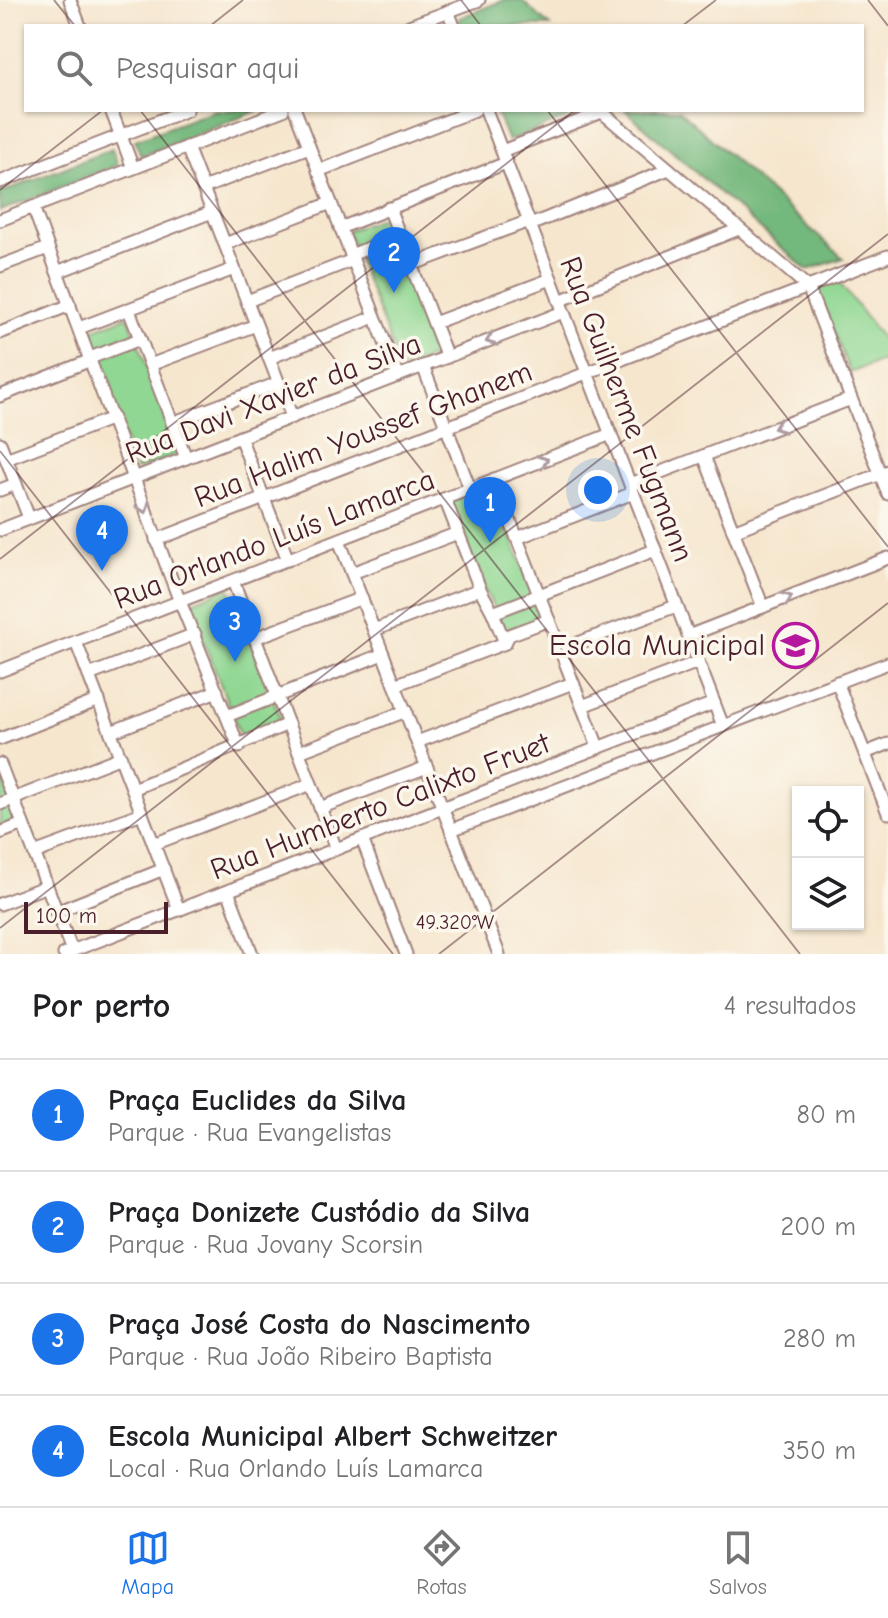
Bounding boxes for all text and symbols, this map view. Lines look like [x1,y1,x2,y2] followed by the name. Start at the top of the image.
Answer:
[24,24,864,112] search box
[52,46,96,90] icon: search
[116,51,299,86] text: Pesquisar aqui
[368,227,420,293] pin: 2
[552,252,701,567] street label: Rua Guilherme Fugmann
[121,326,426,471] street label: Rua Davi Xavier da Silva
[485,330,499,347] one-way arrow
[189,354,537,515] street label: Rua Halim Youssef Ghanem
[773,417,787,434] one-way arrow
[535,454,549,471] one-way arrow
[109,462,440,617] street label: Rua Orlando Luís Lamarca
[578,470,618,510] your location
[464,477,516,543] pin: 1
[134,501,151,515] one-way arrow
[76,505,128,571] pin: 4
[779,591,793,608] one-way arrow
[209,596,261,662] pin: 3
[772,621,820,669] school or university icon: Escola Municipal
[549,628,765,663] place label: Escola Municipal
[206,725,556,887] street label: Rua Humberto Calixto Fruet
[792,786,864,930] map controls
[792,786,864,858] button: locate
[792,858,864,930] button: layers
[24,898,168,934] scale bar
[36,903,97,929] text: 100 m
[416,911,495,934] text: 49.320°W
[32,986,170,1026] text: Por perto
[724,991,856,1021] text: 4 resultados
[108,1083,406,1118] text: Praça Euclides da Silva
[53,1100,63,1130] text: 1
[797,1100,856,1130] text: 80 m
[108,1118,391,1148] text: Parque · Rua Evangelistas
[108,1195,530,1230] text: Praça Donizete Custódio da Silva
[52,1212,64,1242] text: 2
[781,1212,856,1242] text: 200 m
[108,1230,423,1260] text: Parque · Rua Jovany Scorsin
[108,1307,531,1342] text: Praça José Costa do Nascimento
[52,1324,64,1354] text: 3
[783,1324,856,1354] text: 280 m
[108,1342,493,1372] text: Parque · Rua João Ribeiro Baptista
[108,1419,557,1454] text: Escola Municipal Albert Schweitzer
[52,1436,64,1466] text: 4
[783,1436,856,1466] text: 350 m
[108,1454,483,1484] text: Local · Rua Orlando Luís Lamarca
[121,1526,174,1600] tab: Mapa
[416,1526,467,1600] tab: Rotas
[709,1526,767,1600] tab: Salvos

